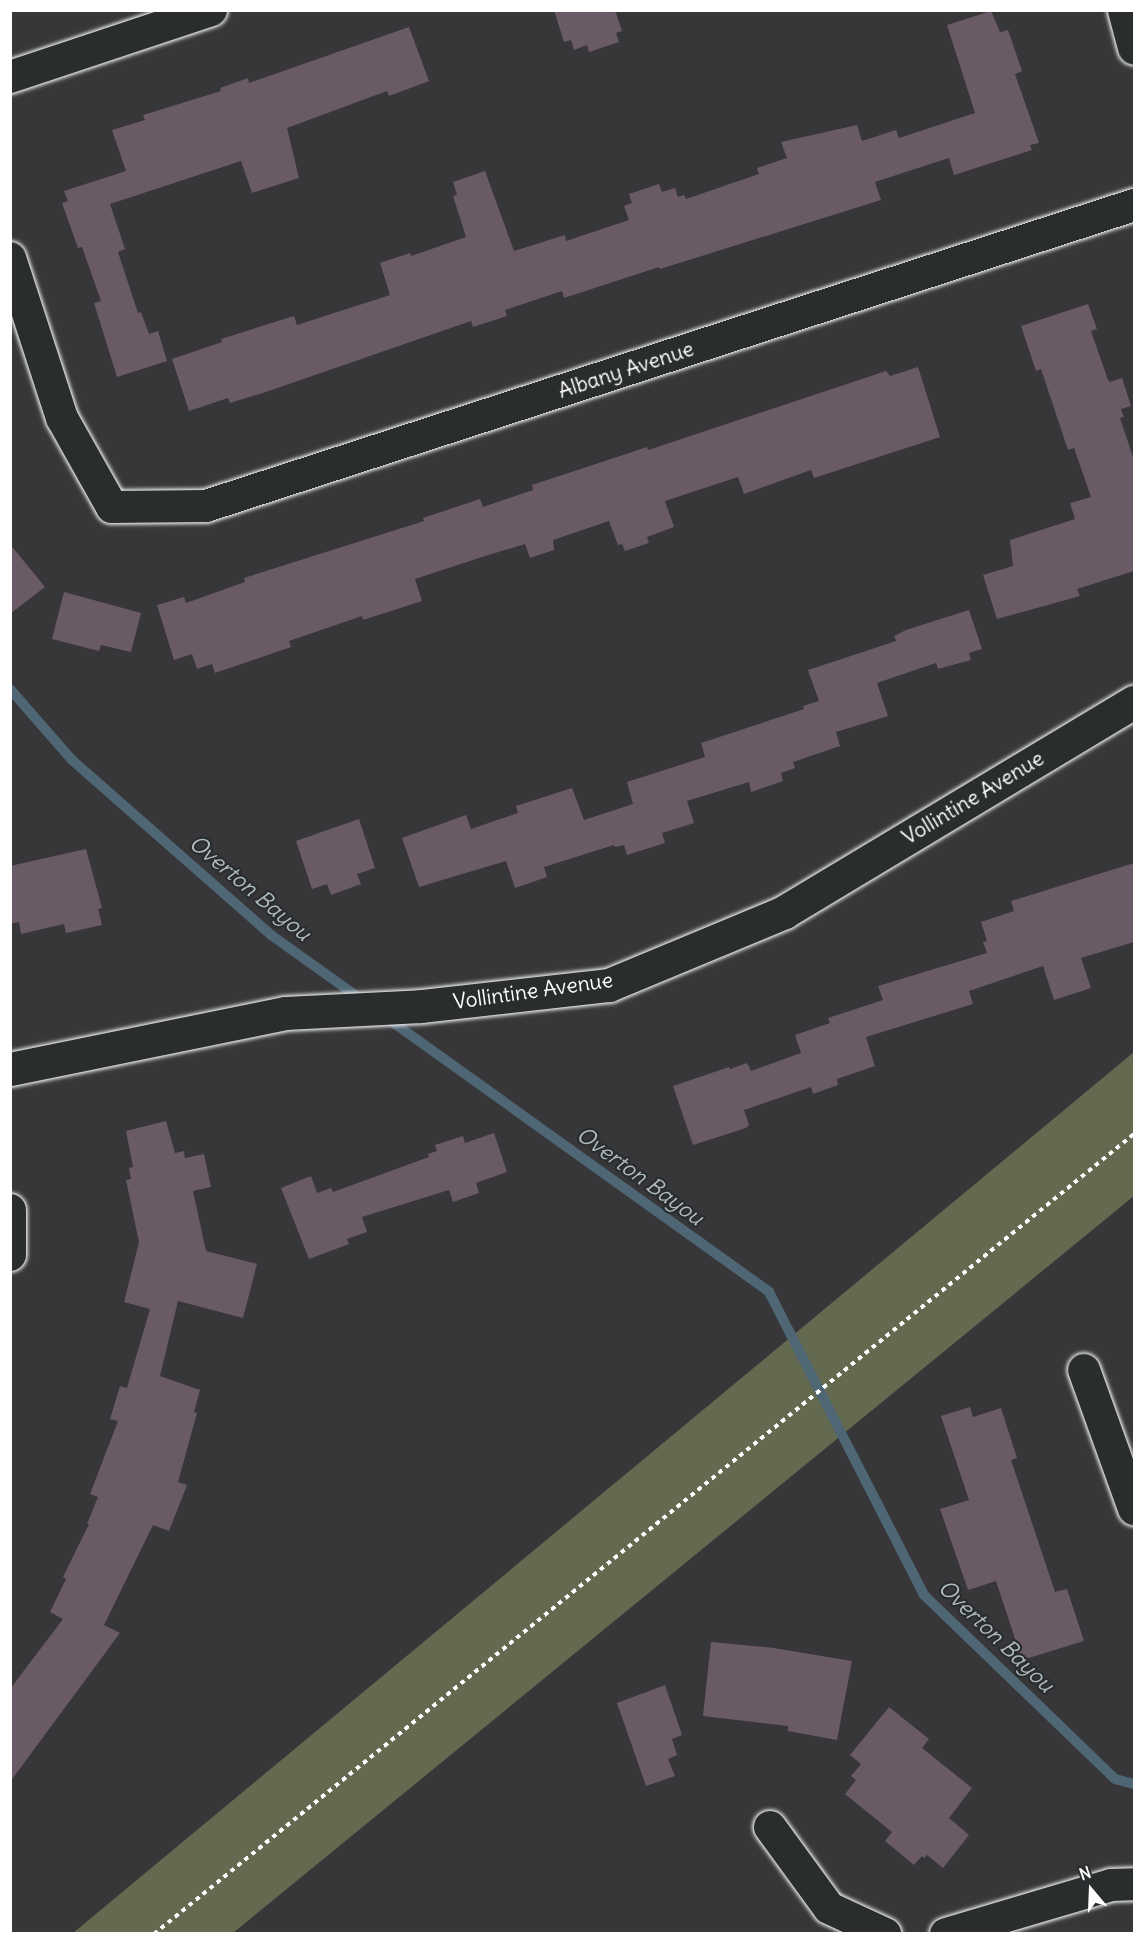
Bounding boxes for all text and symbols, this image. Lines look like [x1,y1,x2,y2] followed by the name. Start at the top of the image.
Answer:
[555,336,697,404] street label: Albany Avenue
[898,746,1048,850] street label: Vollintine Avenue
[184,829,316,947] water label: Overton Bayou
[452,967,614,1015] street label: Vollintine Avenue
[571,1121,709,1231] water label: Overton Bayou
[933,1574,1059,1698] water label: Overton Bayou
[1061,1860,1121,1920] north arrow
[1077,1862,1094,1884] text: N

